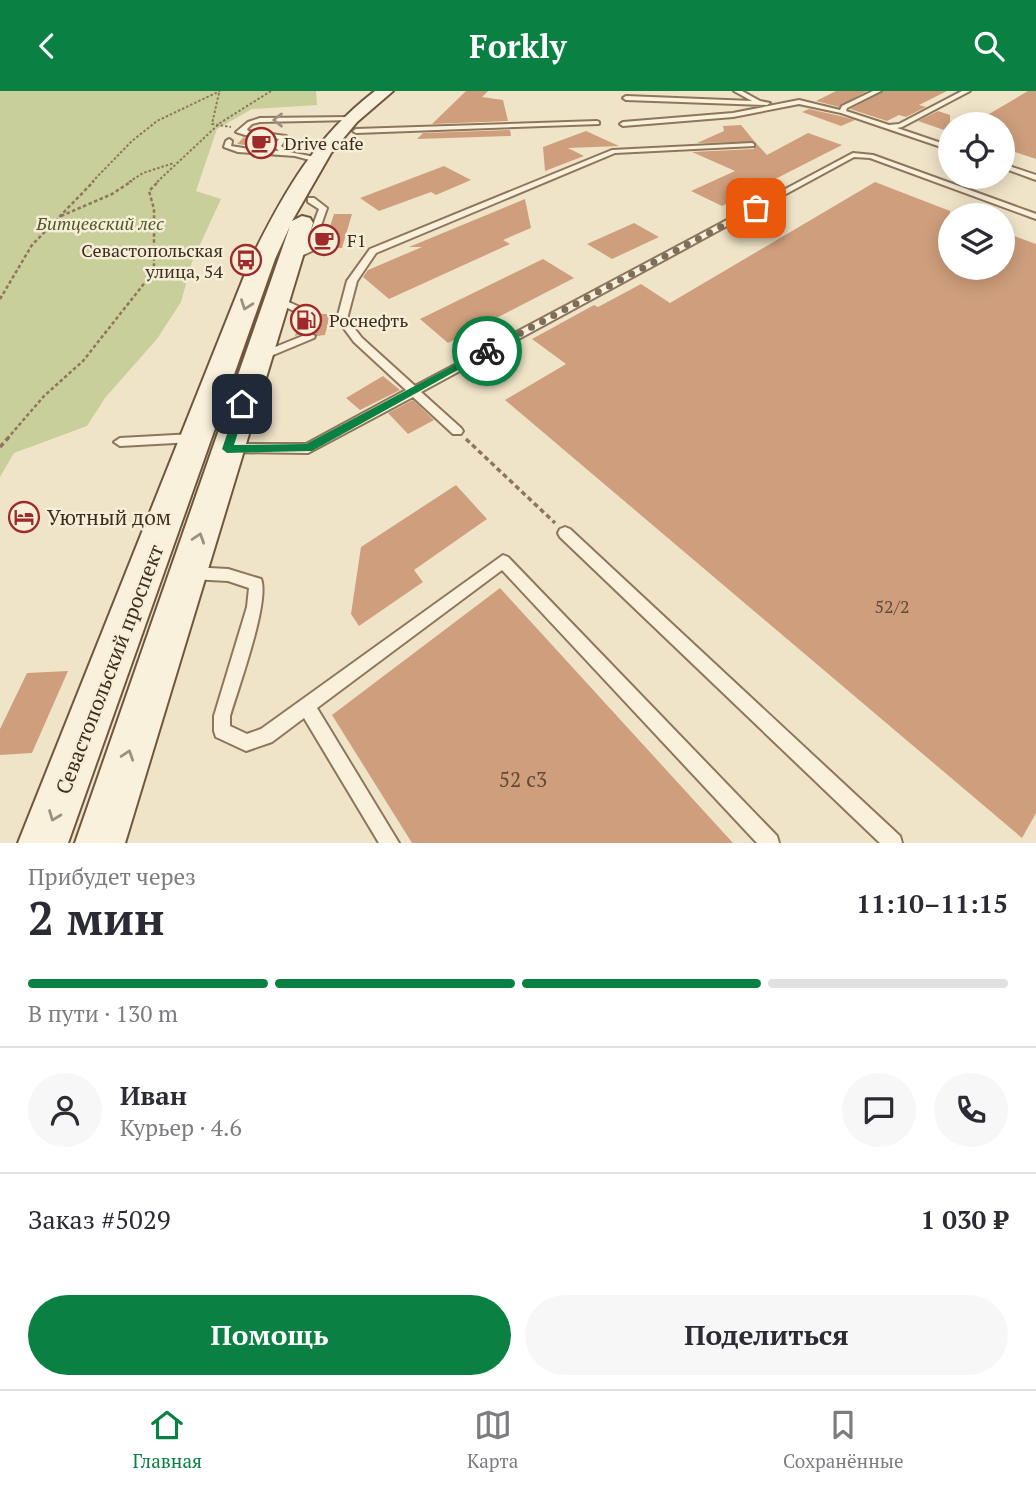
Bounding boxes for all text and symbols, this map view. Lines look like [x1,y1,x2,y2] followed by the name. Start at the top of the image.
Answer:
[469,25,567,67] text: Forkly
[28,27,66,65] icon: back
[970,27,1008,65] icon: search
[272,112,282,128] one-way arrow
[938,112,1015,280] map controls
[938,112,1015,189] button: locate
[244,126,278,160] cafe icon: Drive cafe
[284,131,364,155] place label: Drive cafe
[726,178,786,238] pin
[737,189,775,227] icon: bag
[938,203,1015,280] button: layers
[35,211,164,235] park label: Битцевский лес
[307,223,341,257] cafe icon: F1
[347,228,366,252] place label: F1
[81,238,223,283] place label: Севастопольская улица, 54
[229,243,263,277] bus stop icon: Севастопольская улица, 54
[240,298,254,310] one-way arrow
[289,303,323,337] fuel station icon: Роснефть
[329,308,408,332] place label: Роснефть
[452,316,522,386] courier
[468,332,506,370] icon: bike
[212,374,272,434] pin
[223,385,261,423] icon: home
[7,500,41,534] hotel icon: Уютный дом
[47,503,171,531] place label: Уютный дом
[190,533,205,545] one-way arrow
[48,540,170,798] street label: Севастопольский проспект
[875,594,909,618] house number: 52/2
[120,749,135,761] one-way arrow
[499,765,547,793] house number: 52 с3
[48,809,62,821] one-way arrow
[28,861,196,892] text: Прибудет через
[856,886,1008,920] text: 11:10–11:15
[28,887,165,948] text: 2 мин
[28,998,178,1029] text: В пути · 130 m
[28,1073,102,1147] button: person
[842,1073,916,1147] button: chat
[934,1073,1008,1147] button: phone
[120,1078,187,1112] text: Иван
[120,1112,242,1143] text: Курьер · 4.6
[28,1202,171,1236] text: Заказ #5029
[921,1202,1008,1236] text: 1 030 ₽
[28,1295,511,1375] button: Помощь
[525,1295,1008,1375] button: Поделиться
[132,1406,202,1473] tab: Главная
[467,1406,518,1473] tab: Карта
[783,1406,904,1473] tab: Сохранённые

